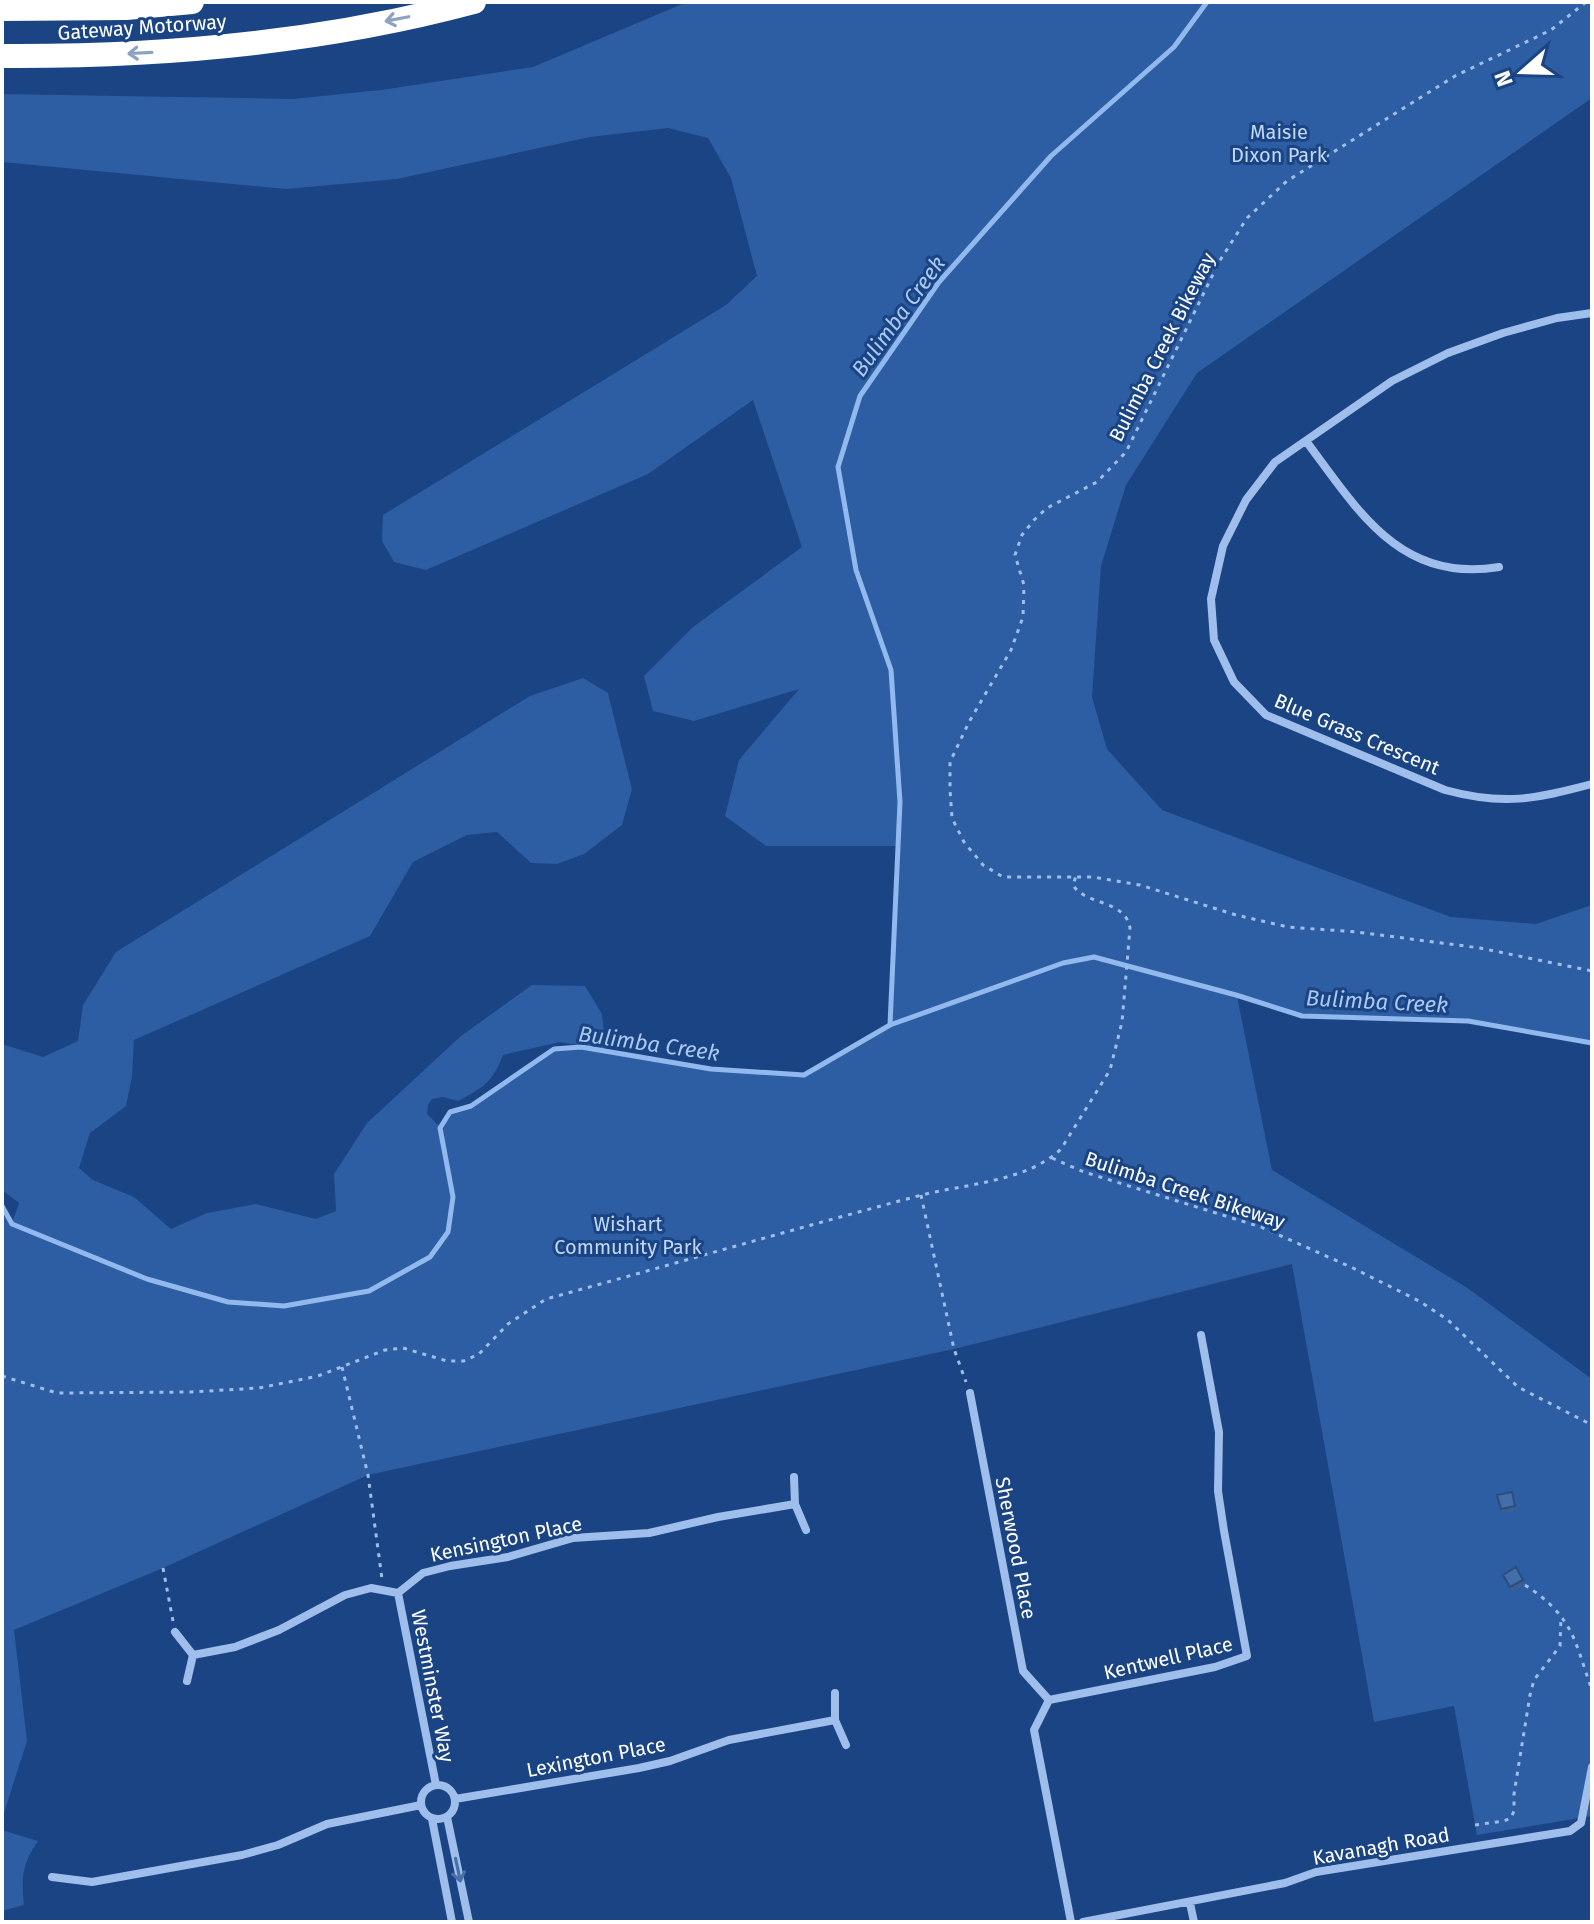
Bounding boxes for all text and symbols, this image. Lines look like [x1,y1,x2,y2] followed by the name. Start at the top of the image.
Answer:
[57,9,227,45] street label: Gateway Motorway
[385,12,411,27] one-way arrow
[1482,32,1562,112] north arrow
[127,45,154,60] one-way arrow
[1488,67,1519,90] text: N
[1231,120,1328,167] park label: Maisie Dixon Park
[1104,248,1220,446] street label: Bulimba Creek Bikeway
[846,251,951,382] water label: Bulimba Creek
[1271,688,1444,780] street label: Blue Grass Crescent
[1305,984,1449,1019] water label: Bulimba Creek
[577,1020,721,1067] water label: Bulimba Creek
[1082,1146,1288,1234] street label: Bulimba Creek Bikeway
[554,1212,702,1259] park label: Wishart Community Park
[990,1475,1042,1621] street label: Sherwood Place
[428,1511,584,1567] street label: Kensington Place
[406,1608,460,1764] street label: Westminster Way
[1101,1631,1235,1685] street label: Kentwell Place
[524,1732,668,1782] street label: Lexington Place
[1311,1822,1451,1870] street label: Kavanagh Road
[451,1856,466,1882] one-way arrow

